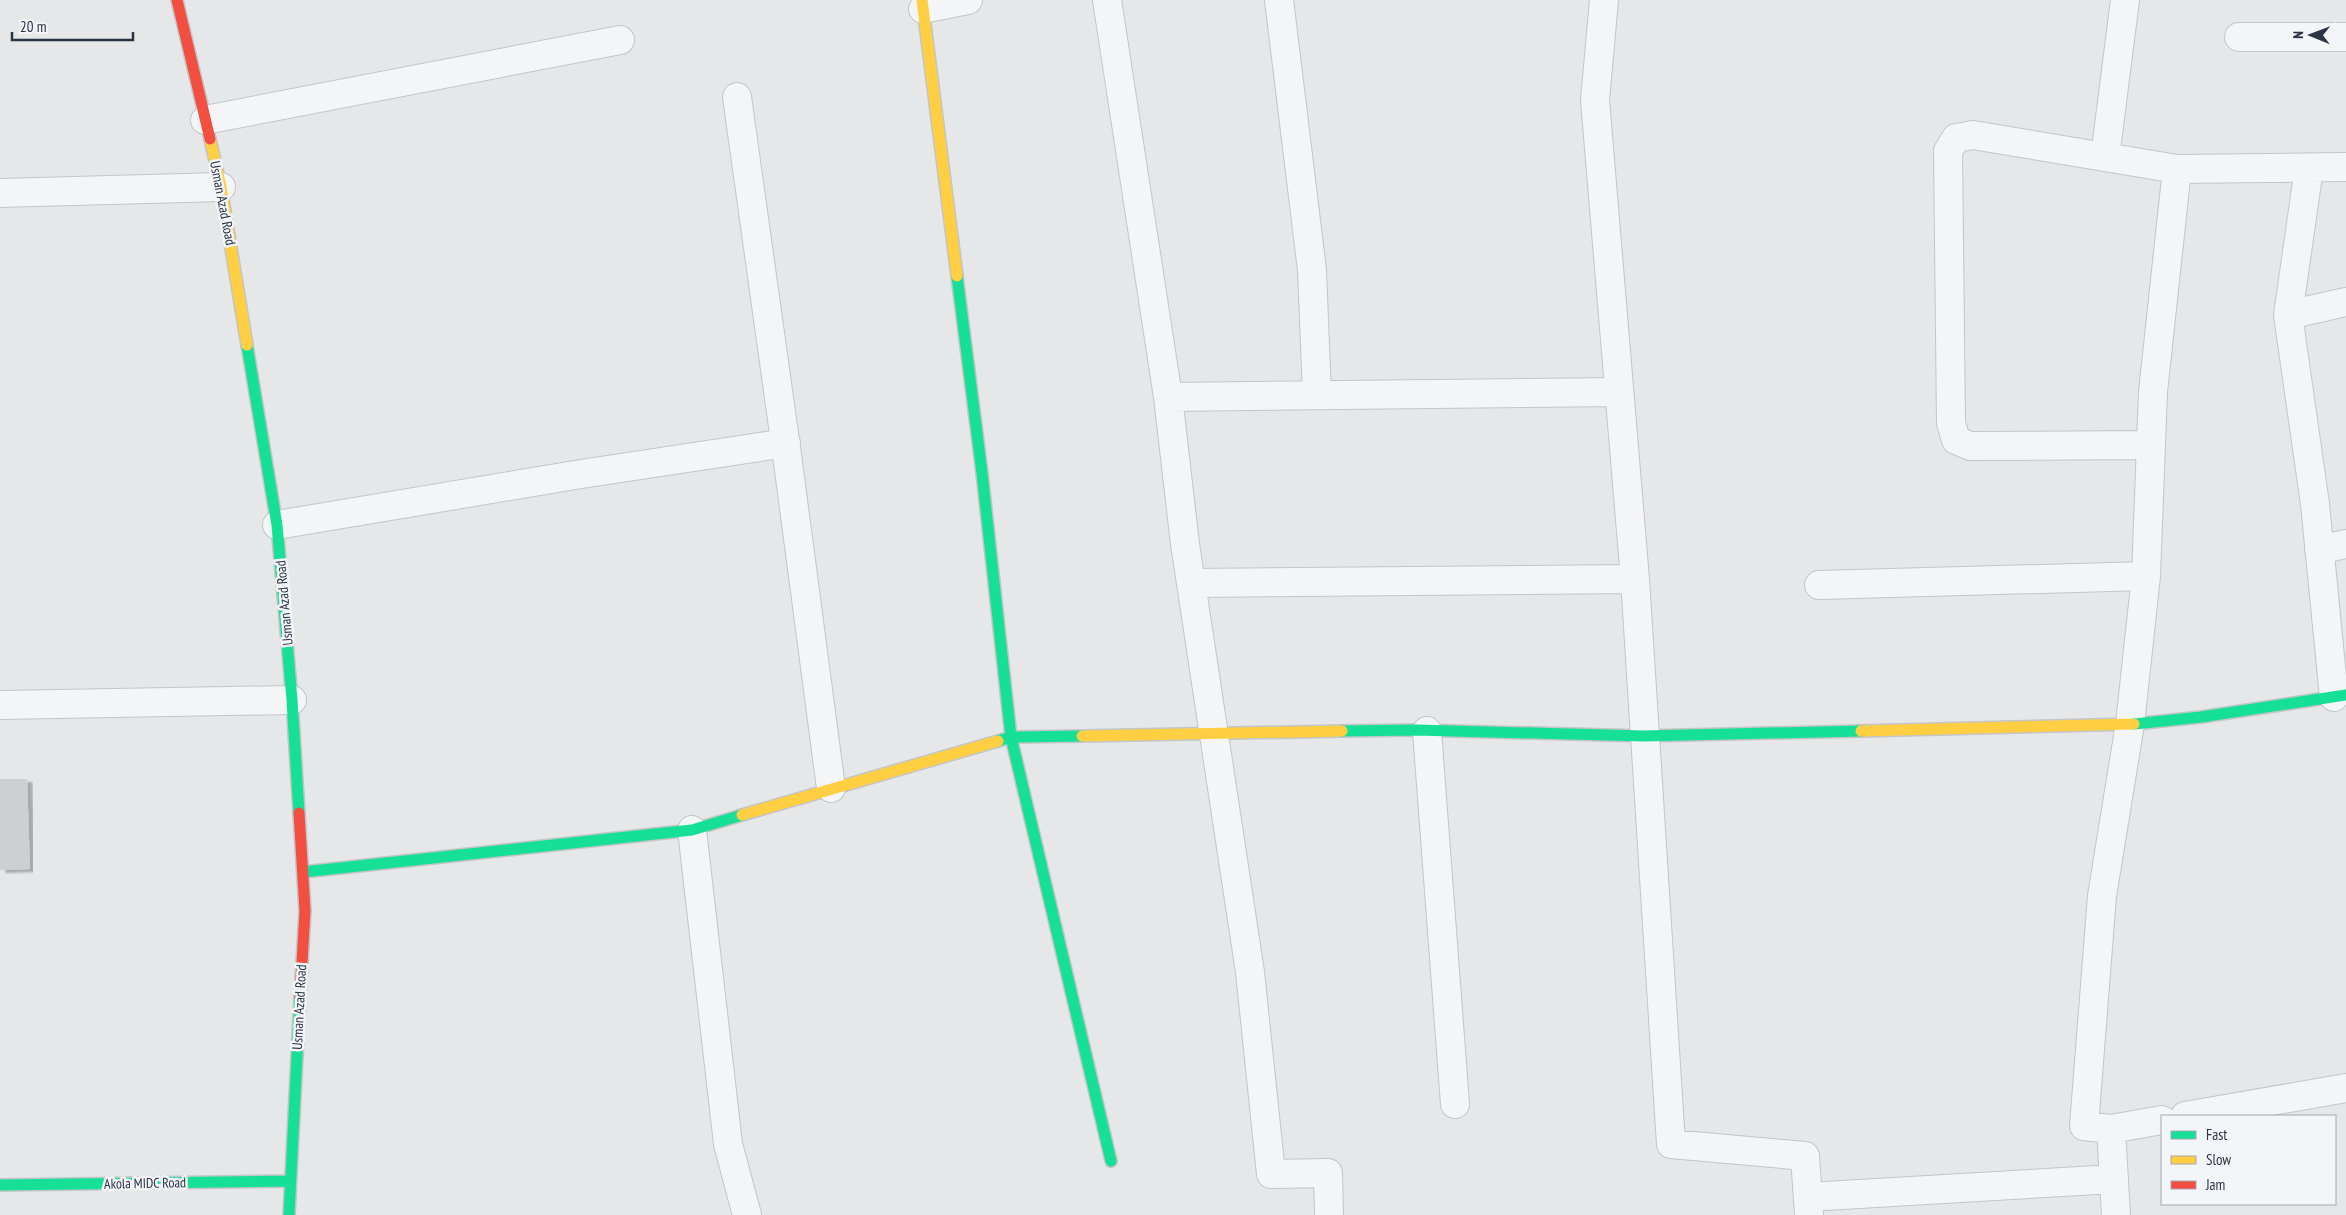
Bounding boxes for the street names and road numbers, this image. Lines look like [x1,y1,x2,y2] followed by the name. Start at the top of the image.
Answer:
[206,159,240,247] street label: Usman Azad Road
[271,560,297,646] street label: Usman Azad Road
[288,964,310,1050] street label: Usman Azad Road
[104,1173,186,1193] street label: Akola MIDC Road

